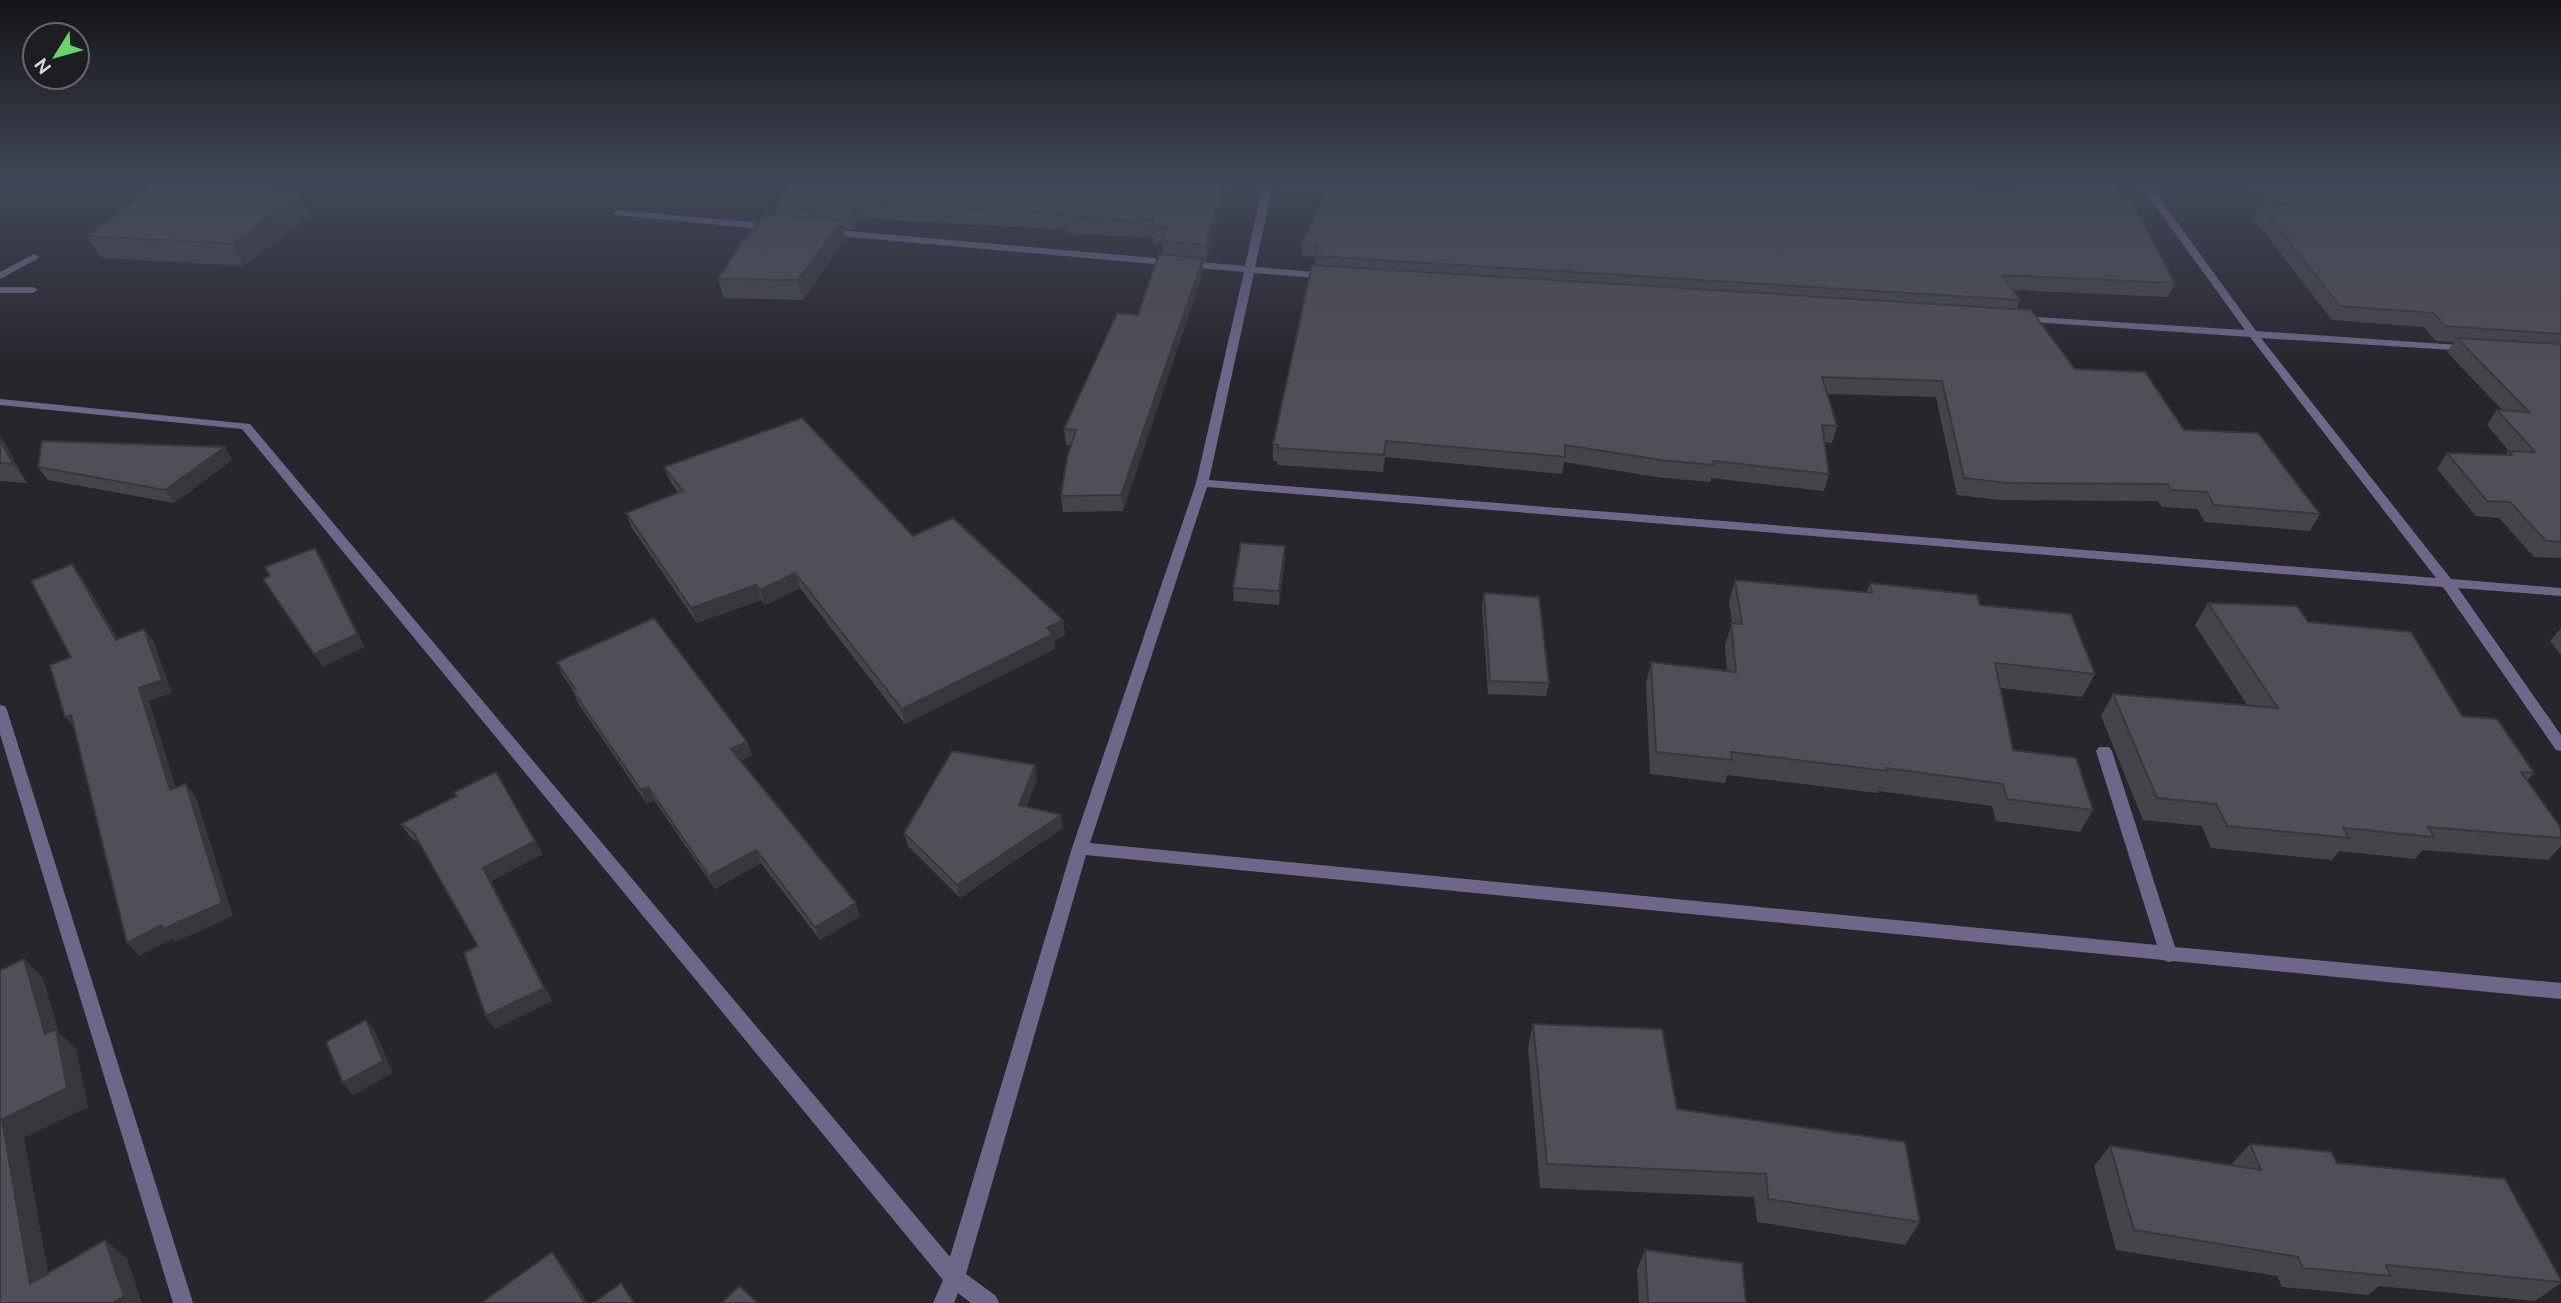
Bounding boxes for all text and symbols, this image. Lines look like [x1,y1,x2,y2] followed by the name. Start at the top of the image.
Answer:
[21,21,91,91] north arrow
[29,54,55,79] text: N

